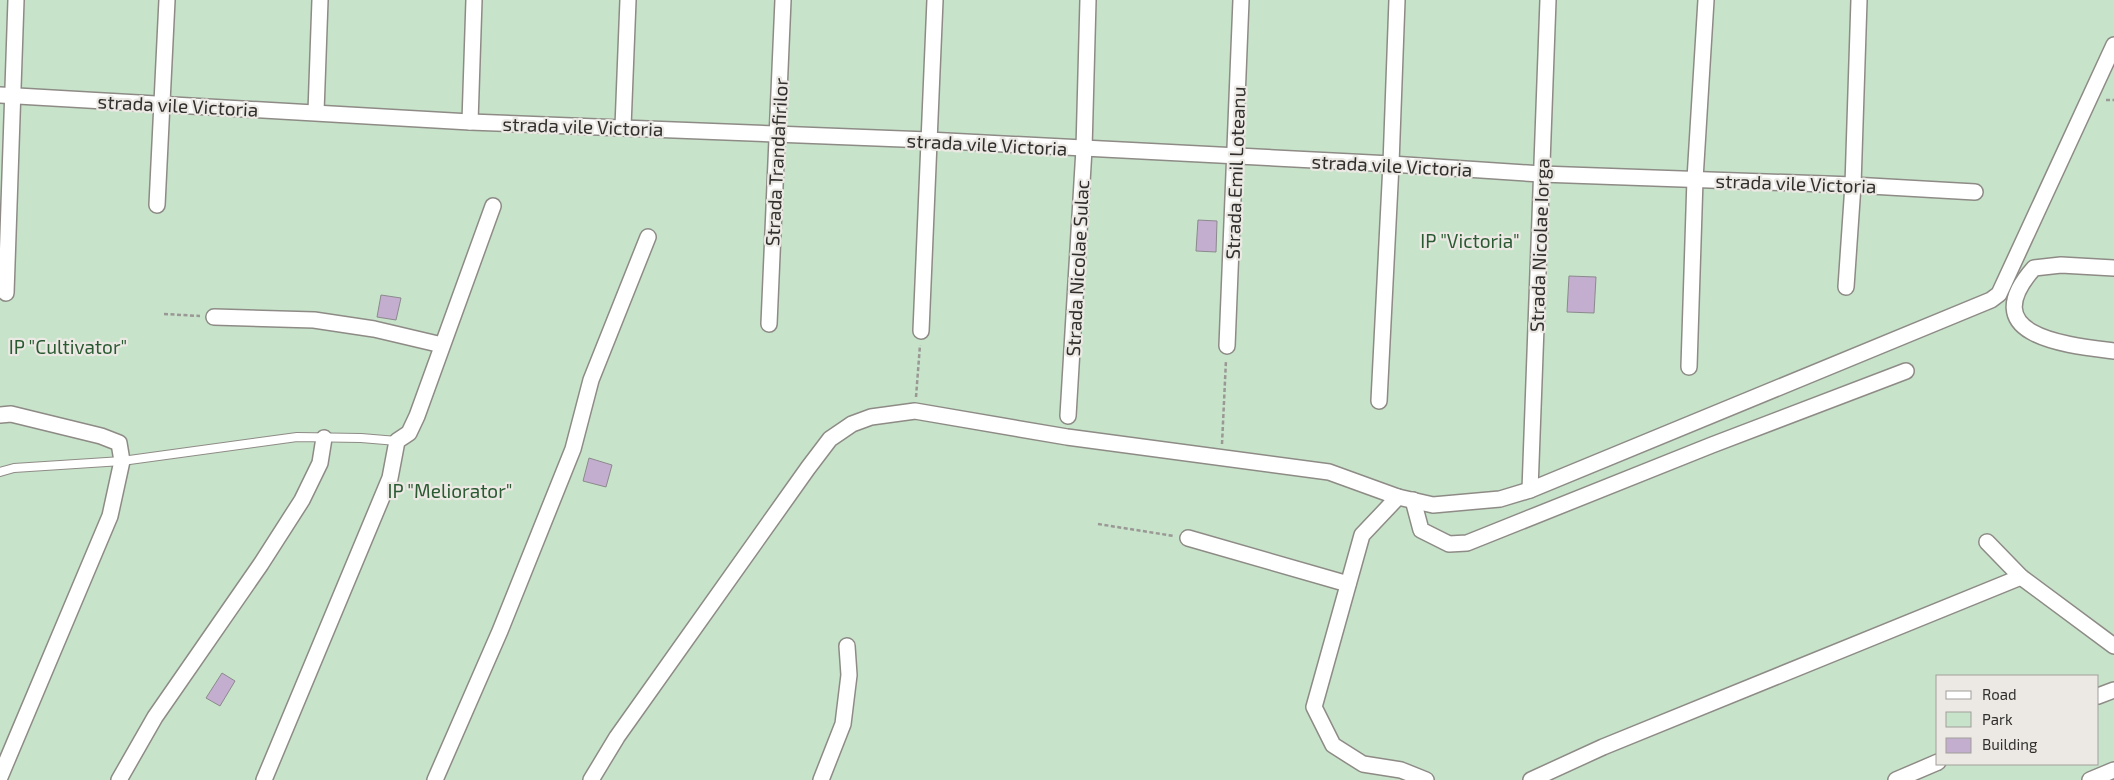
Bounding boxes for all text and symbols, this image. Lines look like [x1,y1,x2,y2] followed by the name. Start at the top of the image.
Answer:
[760,77,792,247] street label: Strada Trandafirilor
[1220,86,1250,260] street label: Strada Emil Loteanu
[97,89,259,121] street label: strada vile Victoria
[502,112,664,140] street label: strada vile Victoria
[906,128,1068,160] street label: strada vile Victoria
[1311,149,1473,181] street label: strada vile Victoria
[1524,158,1554,332] street label: Strada Nicolae Iorga
[1715,169,1877,197] street label: strada vile Victoria
[1061,179,1093,357] street label: Strada Nicolae Sulac
[1420,229,1520,252] park label: IP "Victoria"
[9,335,127,358] park label: IP "Cultivator"
[388,479,512,502] park label: IP "Meliorator"
[1936,675,2099,765] legend
[1982,685,2017,703] text: Road
[1982,710,2013,728] text: Park
[1982,735,2038,753] text: Building

